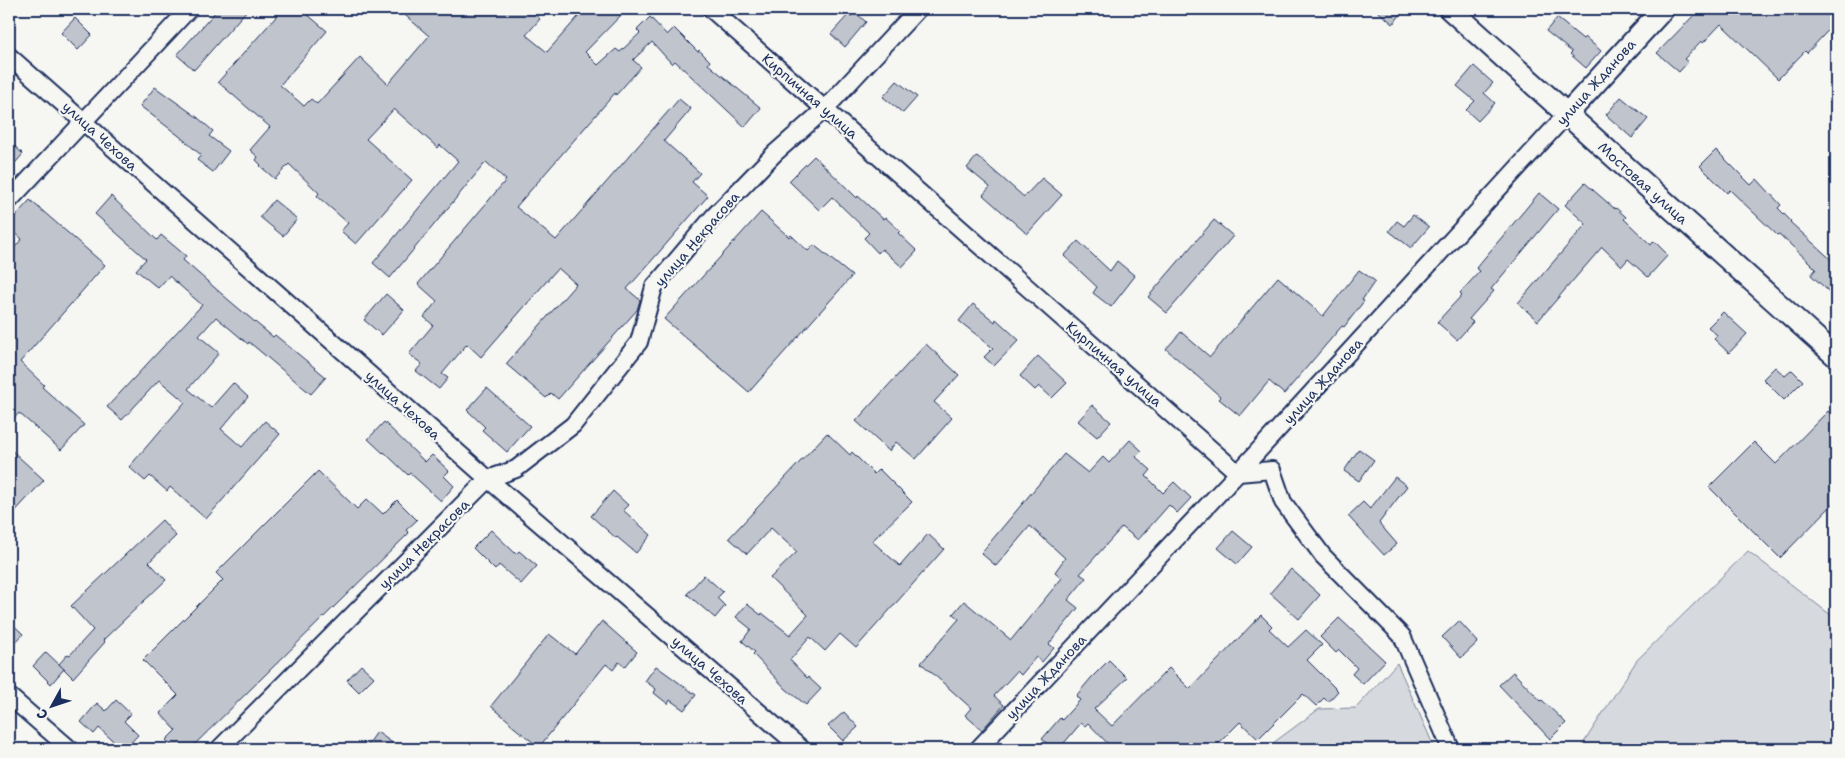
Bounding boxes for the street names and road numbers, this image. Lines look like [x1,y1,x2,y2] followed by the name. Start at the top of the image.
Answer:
[1553,35,1640,129] street label: улица Жданова
[758,49,862,143] street label: Кирпичная улица
[59,98,142,175] street label: улица Чехова
[1594,138,1692,228] street label: Мостовая улица
[651,187,743,290] street label: улица Некрасова
[1062,317,1166,411] street label: Кирпичная улица
[1280,334,1367,428] street label: улица Жданова
[362,367,445,444] street label: улица Чехова
[375,495,473,593] street label: улица Некрасова
[1002,630,1090,723] street label: улица Жданова
[668,632,752,708] street label: улица Чехова

